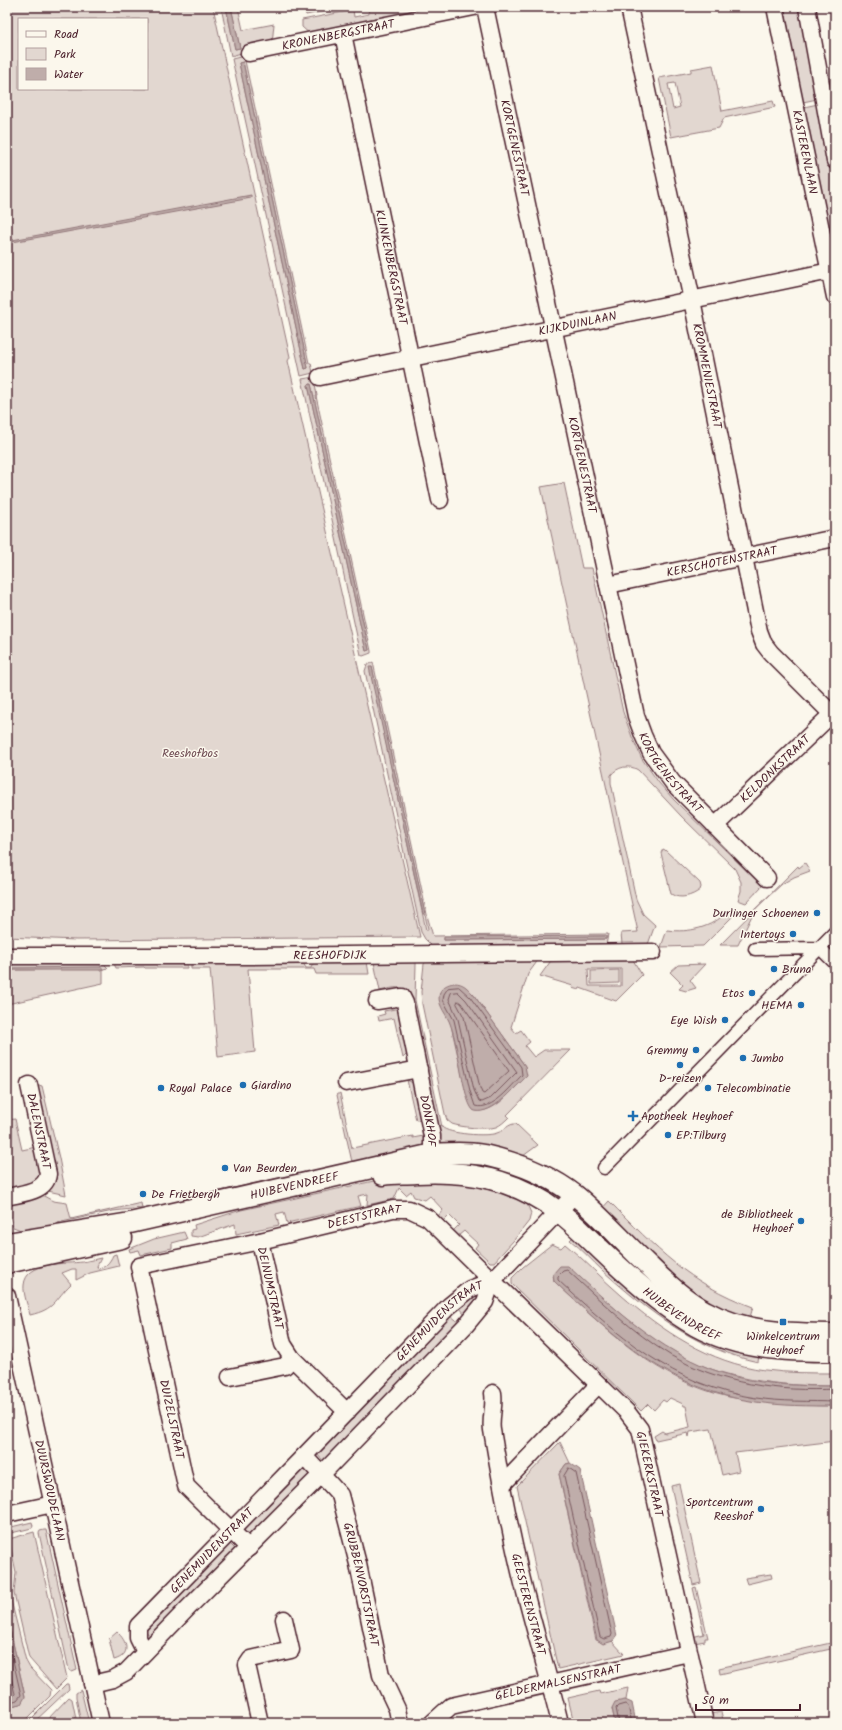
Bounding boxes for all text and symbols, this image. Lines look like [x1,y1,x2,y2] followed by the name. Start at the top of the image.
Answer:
[280,14,398,56] street label: KRONENBERGSTRAAT
[18,18,148,90] legend
[54,25,79,44] text: Road
[54,45,76,64] text: Park
[54,65,84,84] text: Water
[495,98,534,200] street label: KORTGENESTRAAT
[787,108,822,196] street label: KASTERENLAAN
[370,208,413,328] street label: KLINKENBERGSTRAAT
[537,307,619,341] street label: KIJKDUINLAAN
[687,321,727,432] street label: KROMMENIESTRAAT
[562,415,602,516] street label: KORTGENESTRAAT
[665,541,780,583] street label: KERSCHOTENSTRAAT
[633,729,708,819] street label: KORTGENESTRAAT
[736,729,816,808] street label: KELDONKSTRAAT
[162,744,218,763] park label: Reeshofbos
[712,904,809,923] place label: Durlinger Schoenen
[812,908,822,918] marker: Durlinger Schoenen
[740,925,785,944] place label: Intertoys
[788,929,798,939] marker: Intertoys
[293,946,368,966] street label: REESHOFDIJK
[782,960,812,979] place label: Bruna
[769,964,779,974] marker: Bruna
[722,984,744,1003] place label: Etos
[747,988,757,998] marker: Etos
[761,996,793,1015] place label: HEMA
[796,1000,806,1010] marker: HEMA
[670,1011,717,1030] place label: Eye Wish
[720,1015,730,1025] marker: Eye Wish
[647,1041,688,1060] place label: Gremmy
[691,1045,701,1055] marker: Gremmy
[751,1049,784,1068] place label: Jumbo
[738,1053,748,1063] marker: Jumbo
[675,1060,685,1070] marker: D-reizen
[659,1069,701,1088] place label: D-reizen
[251,1076,291,1095] place label: Giardino
[169,1079,233,1098] place label: Royal Palace
[716,1079,791,1098] place label: Telecombinatie
[238,1080,248,1090] marker: Giardino
[156,1083,166,1093] marker: Royal Palace
[703,1083,713,1093] marker: Telecombinatie
[21,1091,56,1173] street label: DALENSTRAAT
[414,1093,441,1148] street label: DONKHOF
[641,1107,734,1126] place label: Apotheek Heyhoef
[628,1111,638,1121] marker: Apotheek Heyhoef
[676,1126,727,1145] place label: EP:Tilburg
[663,1130,673,1140] marker: EP:Tilburg
[233,1159,297,1178] place label: Van Beurden
[220,1163,230,1173] marker: Van Beurden
[248,1166,342,1205] street label: HUIBEVENDREEF
[151,1185,220,1204] place label: De Frietbergh
[138,1189,148,1199] marker: De Frietbergh
[325,1200,403,1234] street label: DEESTSTRAAT
[721,1205,794,1238] place label: de Bibliotheek Heyhoef
[796,1216,806,1226] marker: de Bibliotheek Heyhoef
[252,1245,289,1333] street label: DEINUMSTRAAT
[391,1276,487,1366] street label: GENEMUIDENSTRAAT
[638,1282,725,1347] street label: HUIBEVENDREEF
[778,1317,788,1327] marker: Winkelcentrum Heyhoef
[746,1327,820,1360] place label: Winkelcentrum Heyhoef
[154,1378,189,1462] street label: DUIZELSTRAAT
[631,1429,668,1520] street label: GIEKERKSTRAAT
[29,1438,70,1543] street label: DUURSWOUDELAAN
[686,1493,754,1526] place label: Sportcentrum Reeshof
[165,1503,260,1598] street label: GENEMUIDENSTRAAT
[756,1504,766,1514] marker: Sportcentrum Reeshof
[338,1521,384,1650] street label: GRUBBENVORSTSTRAAT
[506,1552,551,1659] street label: GEESTERENSTRAAT
[493,1659,624,1706] street label: GELDERMALSENSTRAAT
[696,1686,800,1712] scale bar
[702,1691,729,1710] text: 50 m

